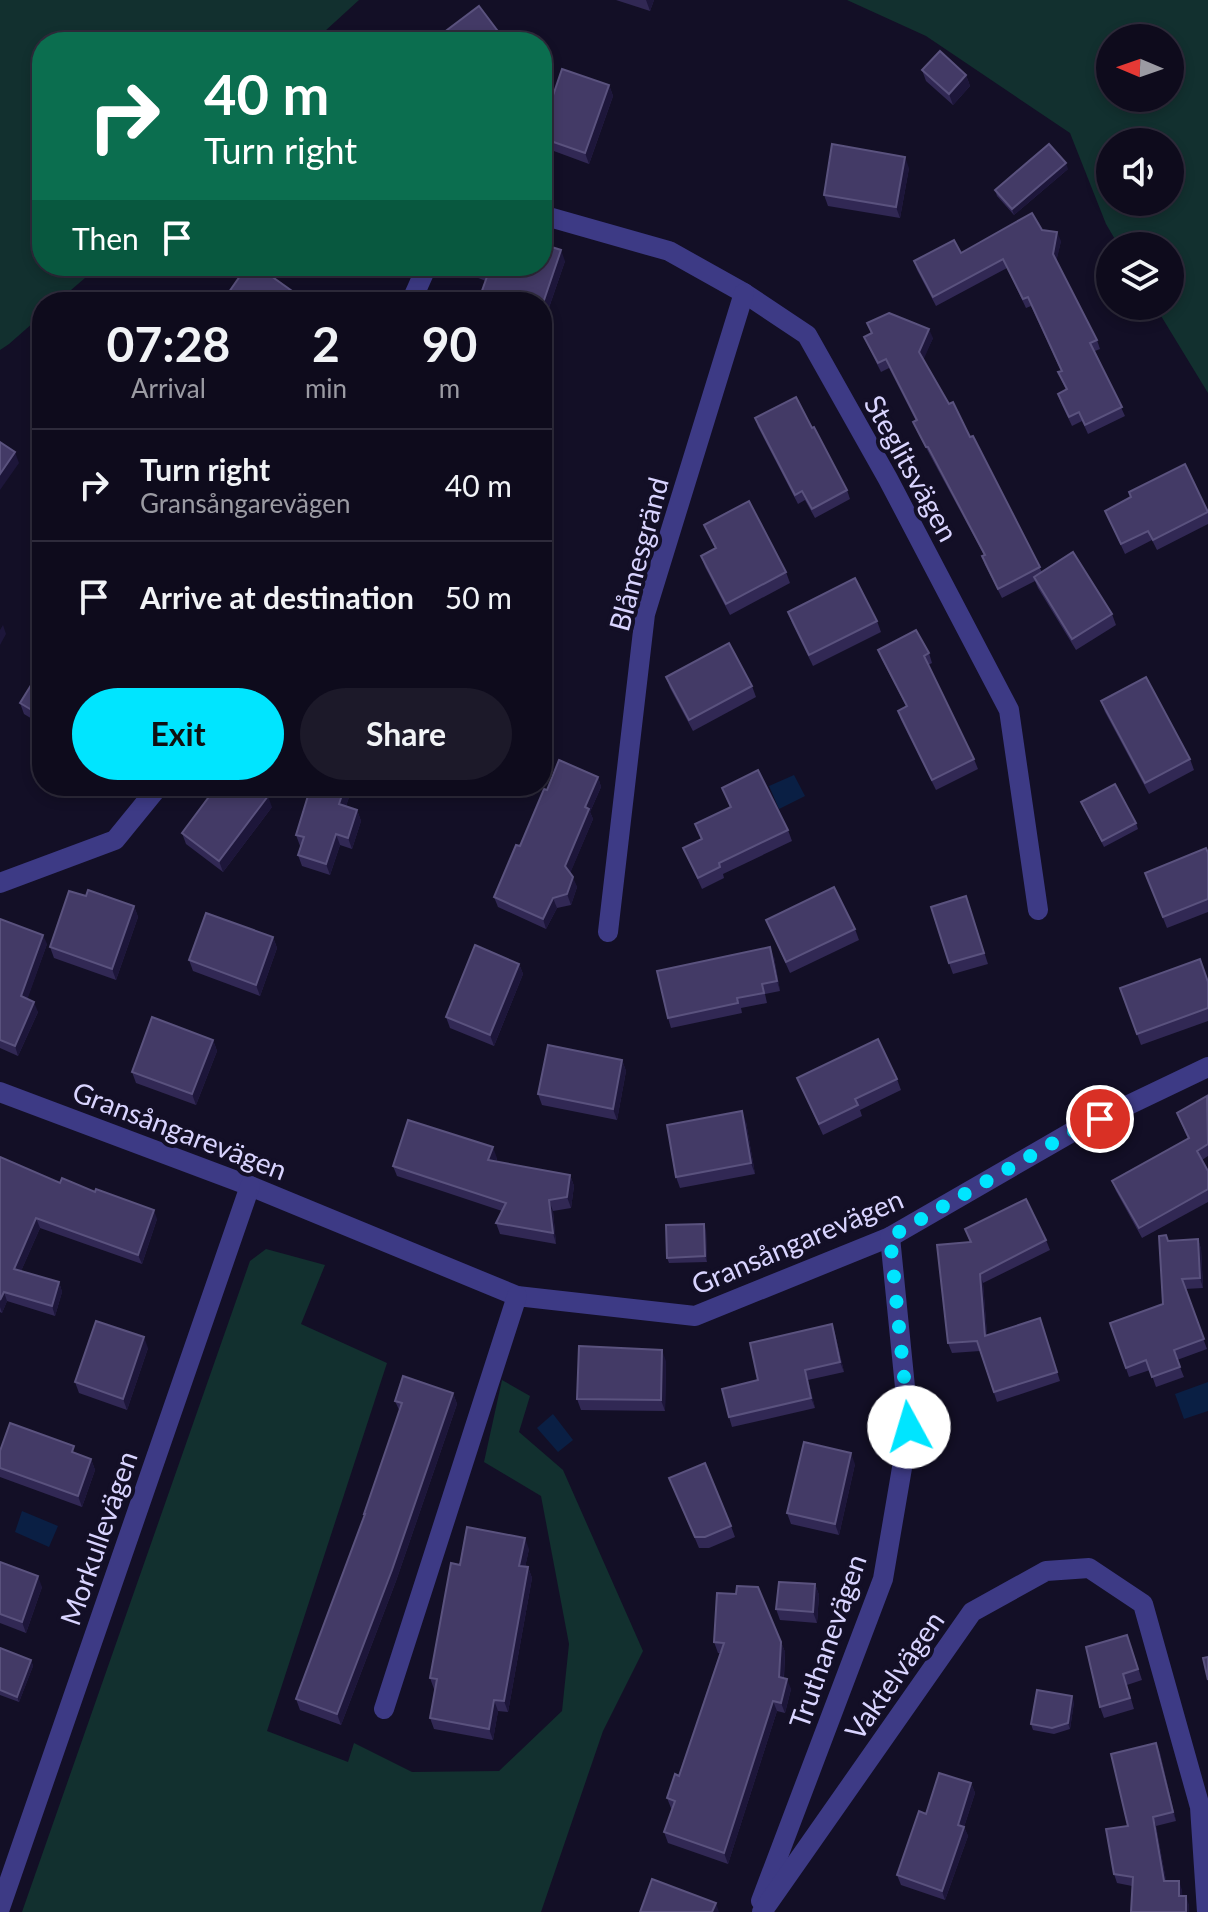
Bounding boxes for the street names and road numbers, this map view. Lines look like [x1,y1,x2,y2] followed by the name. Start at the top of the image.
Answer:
[858,389,966,547] street label: Steglitsvägen
[601,473,675,635] street label: Blåmesgränd
[68,1073,292,1187] street label: Gransångarevägen
[686,1181,908,1301] street label: Gransångarevägen
[52,1446,144,1630] street label: Morkullevägen
[781,1550,873,1732] street label: Truthanevägen
[837,1604,951,1746] street label: Vaktelvägen

